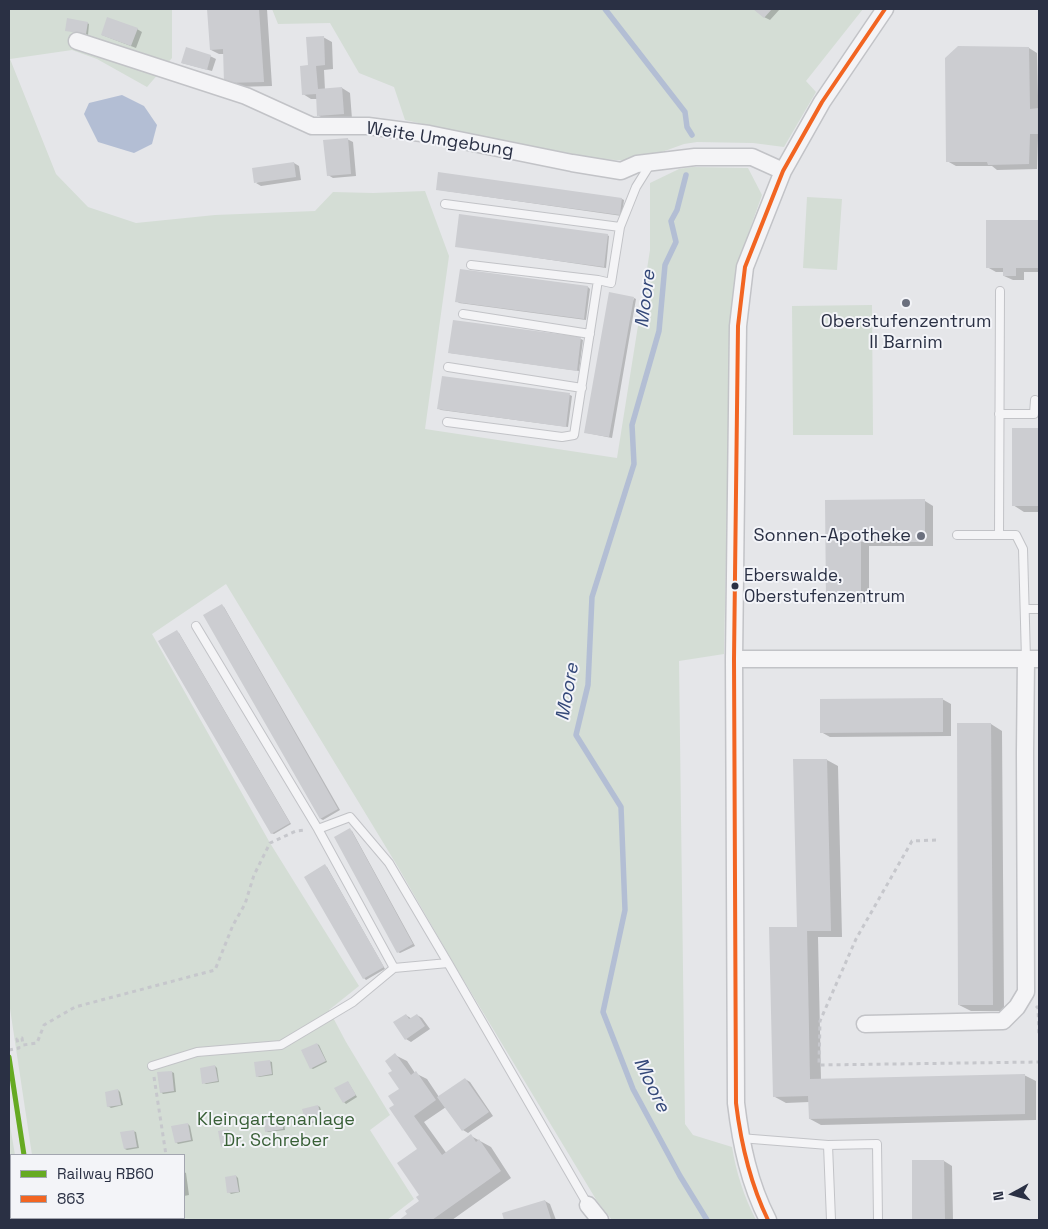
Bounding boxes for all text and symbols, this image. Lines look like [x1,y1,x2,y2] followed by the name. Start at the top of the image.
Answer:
[365,118,515,162] street label: Weite Umgebung
[631,269,661,329] water label: Moore
[900,297,912,309] marker: Oberstufenzentrum II Barnim
[821,311,991,354] place label: Oberstufenzentrum II Barnim
[754,525,911,547] place label: Sonnen-Apotheke
[915,530,927,542] marker: Sonnen-Apotheke
[744,566,905,606] place label: Eberswalde, Oberstufenzentrum
[730,581,740,591] marker: Eberswalde, Oberstufenzentrum
[552,661,584,723] water label: Moore
[628,1054,674,1116] water label: Moore
[197,1109,355,1152] park label: Kleingartenanlage Dr. Schreber
[10,1154,185,1219] legend
[57,1164,154,1183] text: Railway RB60
[988,1169,1038,1219] north arrow
[57,1189,85,1208] text: 863
[989,1190,1008,1202] text: N

